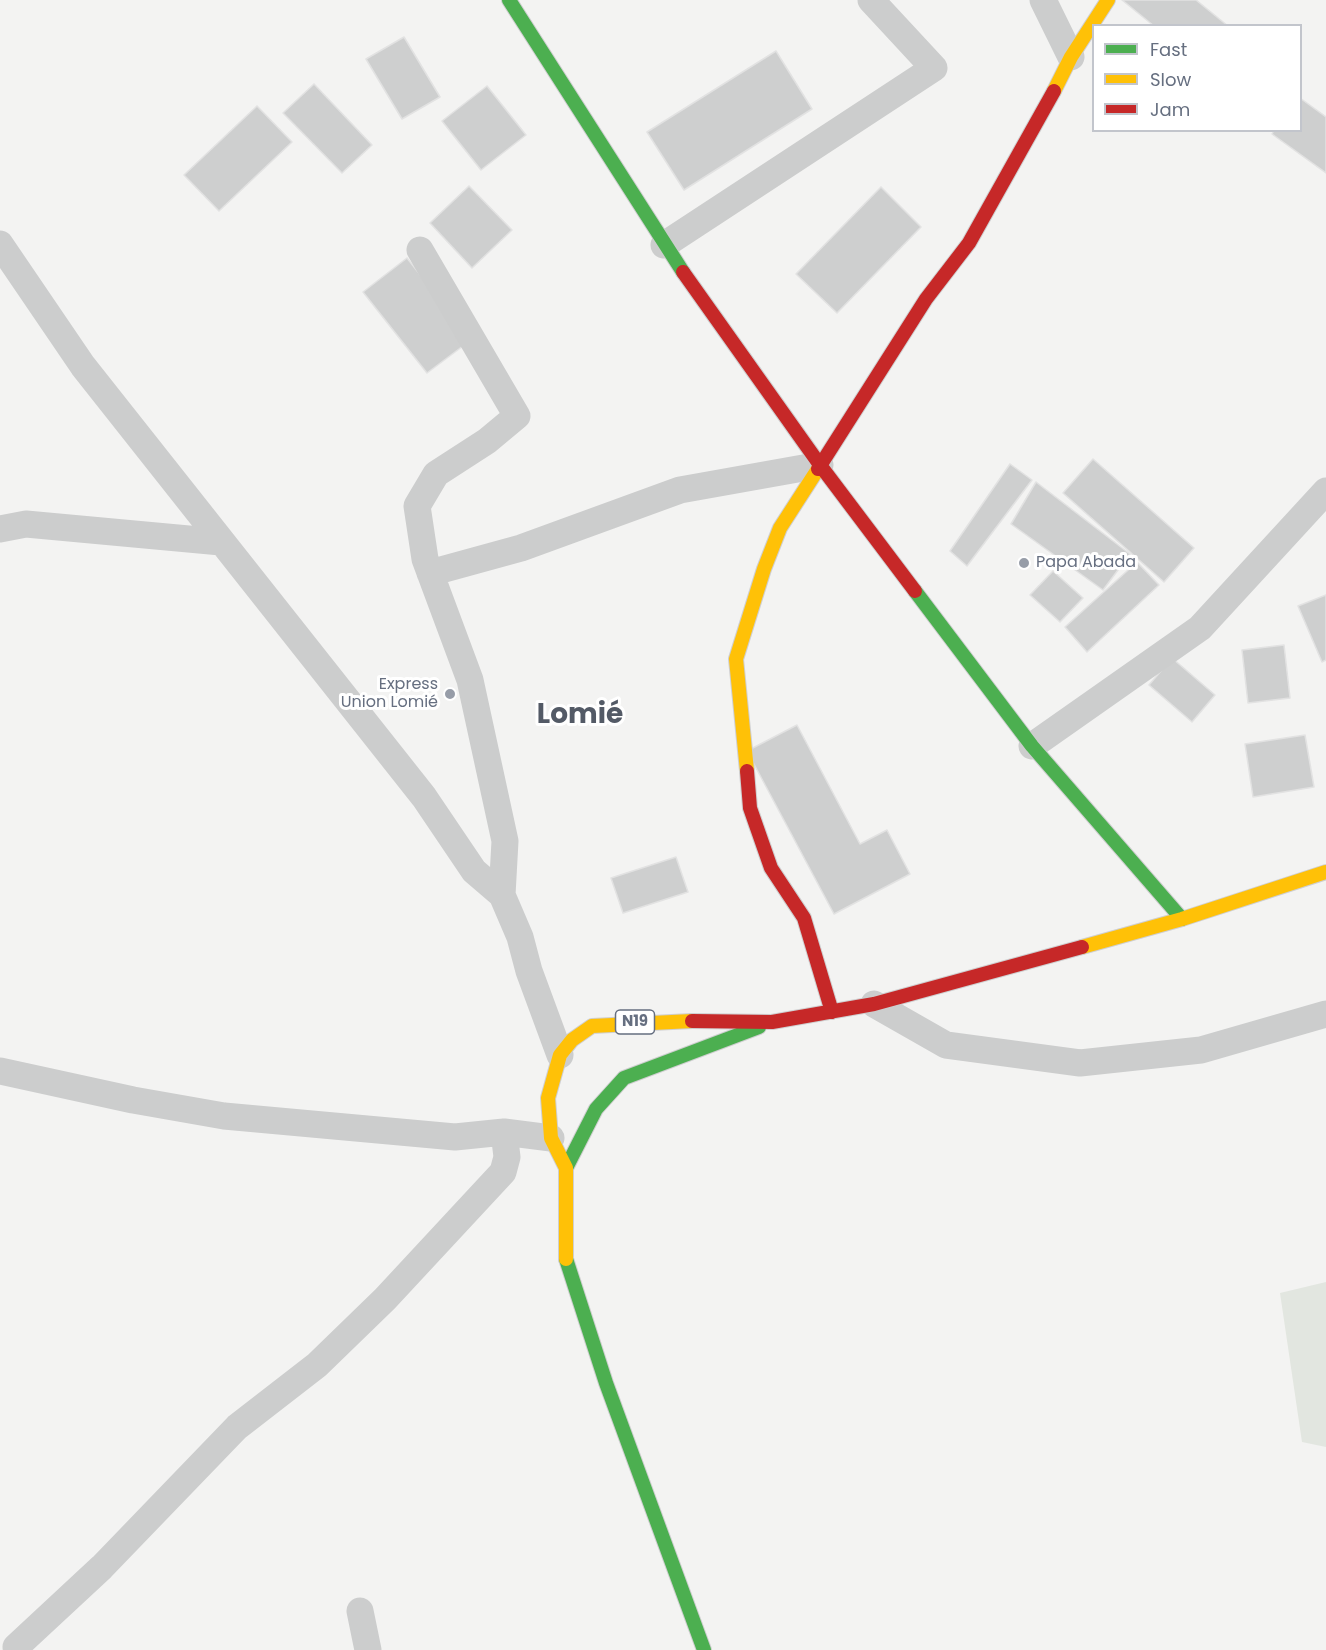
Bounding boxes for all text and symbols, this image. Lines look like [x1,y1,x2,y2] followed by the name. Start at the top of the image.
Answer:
[1092,24,1302,132] legend
[1150,37,1187,62] text: Fast
[1150,67,1191,92] text: Slow
[1150,97,1190,122] text: Jam
[1036,553,1136,573] place label: Papa Abada
[1017,556,1031,570] marker: Papa Abada
[341,675,438,713] place label: Express Union Lomié
[443,687,457,701] marker: Express Union Lomié
[537,699,623,733] district label: Lomié
[616,1010,654,1034] road number: N19

